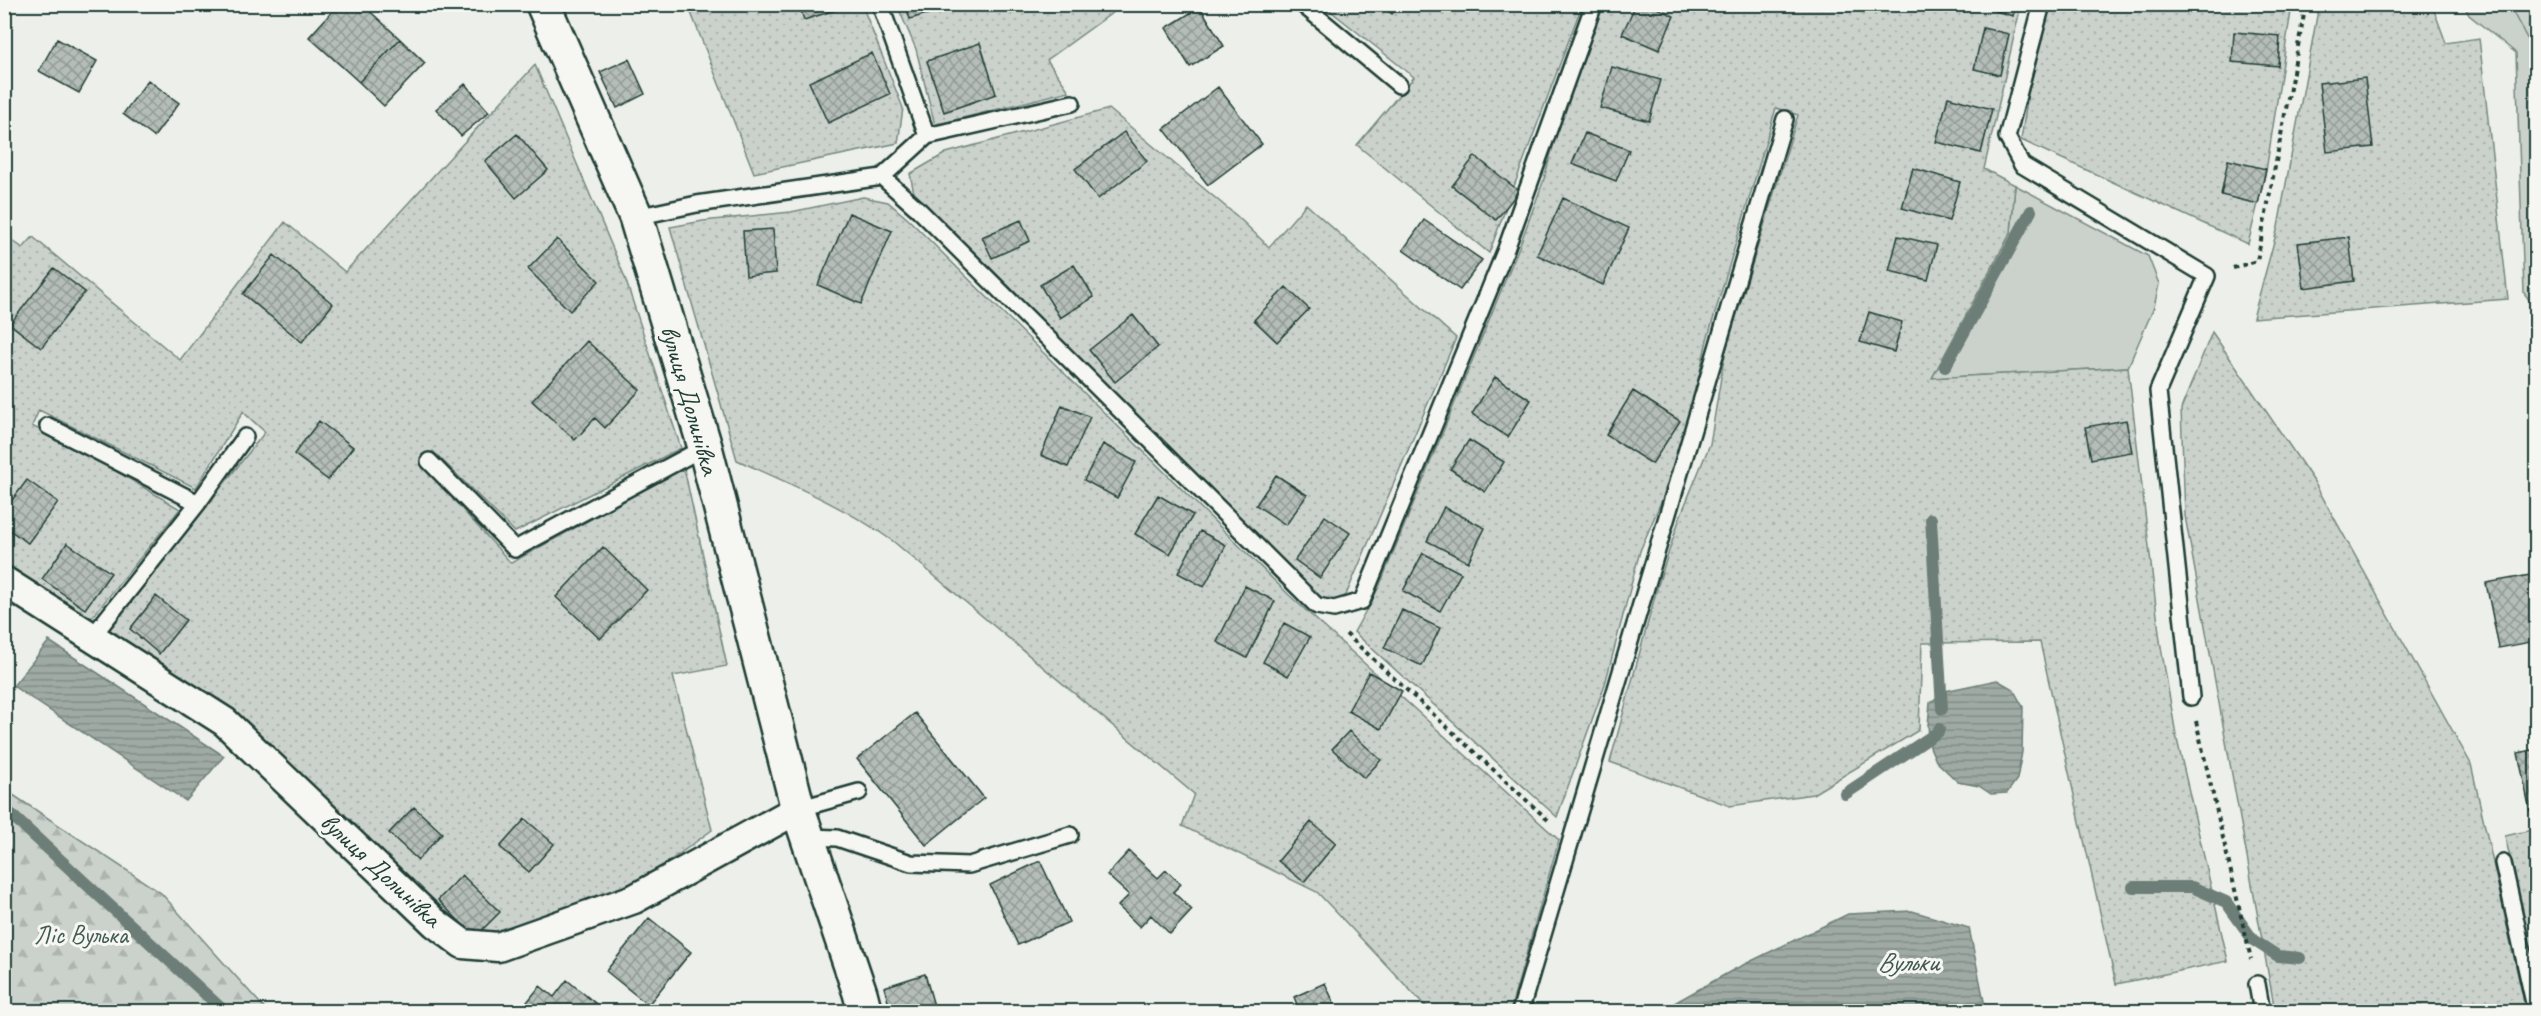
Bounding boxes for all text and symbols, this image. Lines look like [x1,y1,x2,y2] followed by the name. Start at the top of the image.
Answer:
[653,322,727,480] street label: вулиця Долинівка
[314,806,450,936] street label: вулиця Долинівка
[34,918,129,951] park label: Ліс Вулька
[1877,945,1941,979] water label: Вульки

